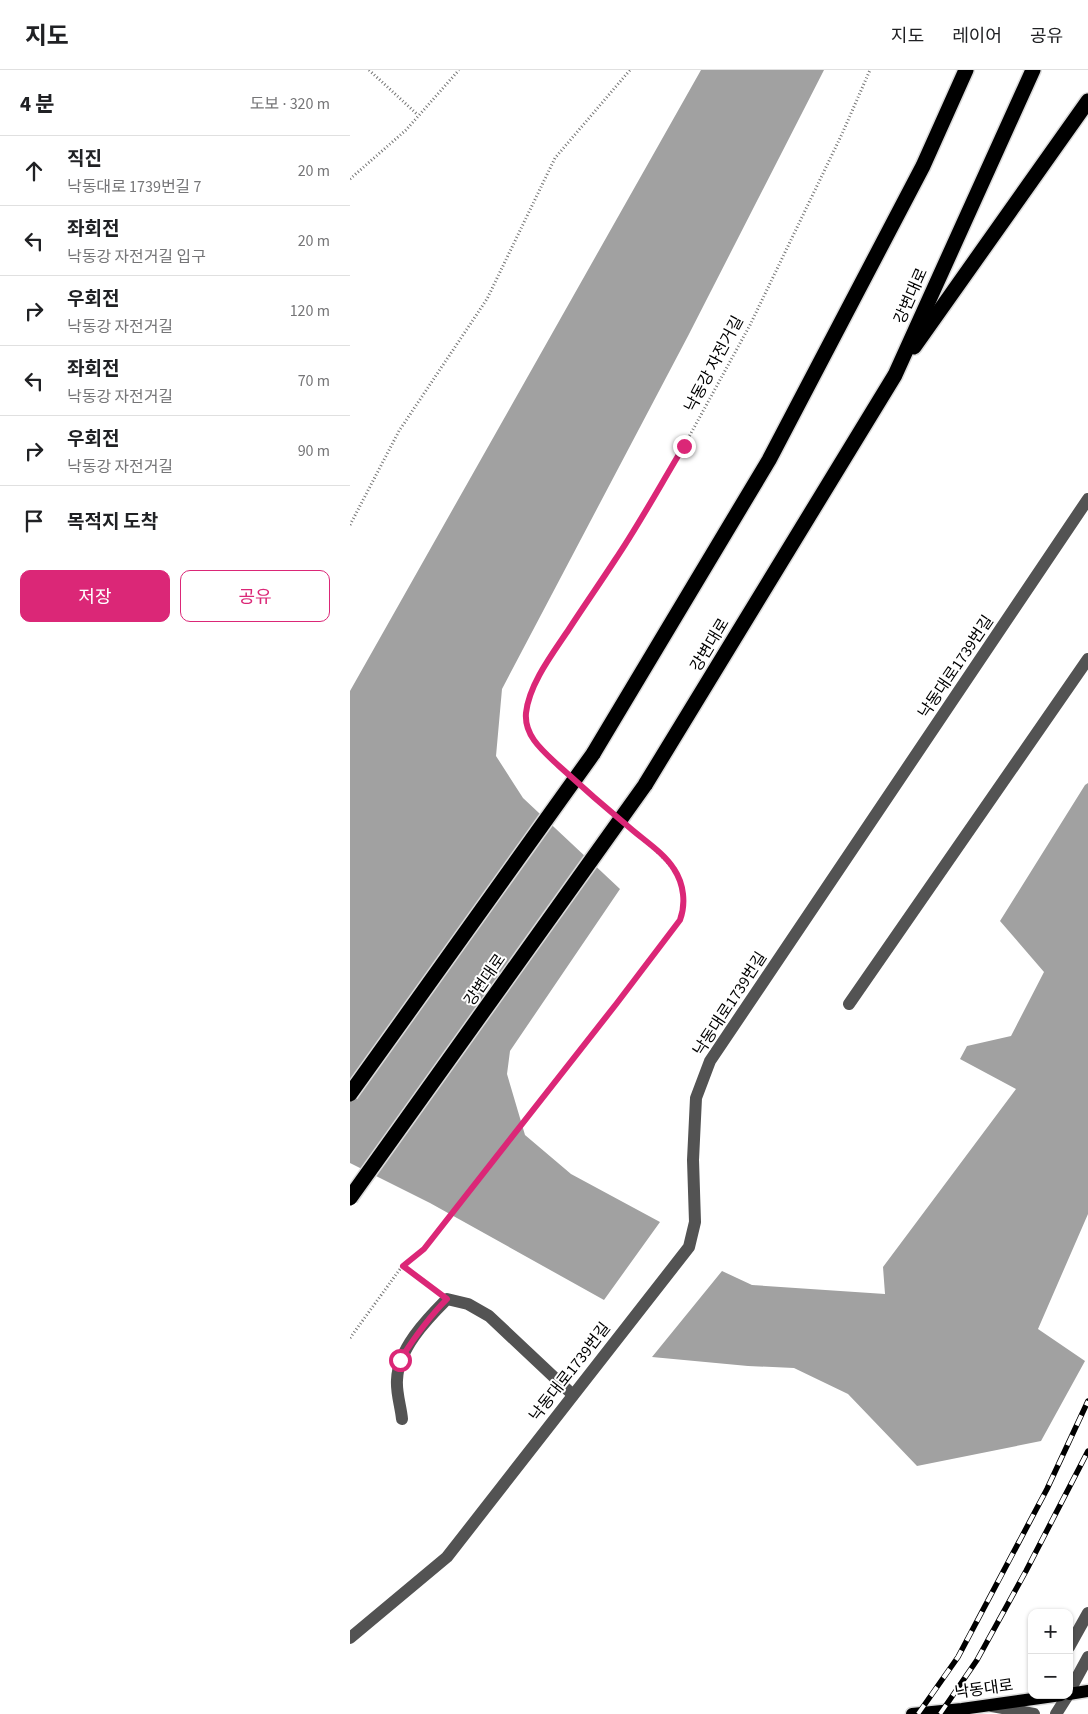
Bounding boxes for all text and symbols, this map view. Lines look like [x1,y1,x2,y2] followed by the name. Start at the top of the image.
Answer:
[25,19,69,54] text: 지도
[891,24,924,49] text: 지도
[952,24,1002,49] text: 레이어
[1030,24,1063,49] text: 공유
[20,89,55,119] text: 4 분
[250,93,330,115] text: 도보 · 320 m
[67,146,102,173] text: 직진
[20,157,48,185] icon: ahead
[298,160,330,182] text: 20 m
[67,176,201,198] text: 낙동대로 1739번길 7
[67,216,119,243] text: 좌회전
[20,227,48,255] icon: left
[298,230,330,252] text: 20 m
[67,246,206,268] text: 낙동강 자전거길 입구
[889,264,933,327] street label: 강변대로
[67,286,119,313] text: 우회전
[20,297,48,325] icon: right
[290,300,330,322] text: 120 m
[679,312,749,416] street label: 낙동강 자전거길
[67,316,173,338] text: 낙동강 자전거길
[67,356,119,383] text: 좌회전
[20,367,48,395] icon: left
[298,370,330,392] text: 70 m
[67,386,173,408] text: 낙동강 자전거길
[67,426,119,453] text: 우회전
[673,435,696,458] route end
[20,437,48,465] icon: right
[298,440,330,462] text: 90 m
[67,456,173,478] text: 낙동강 자전거길
[20,507,48,535] icon: arrive
[67,509,158,536] text: 목적지 도착
[20,570,170,622] button: 저장
[180,570,330,622] button: 공유
[913,611,999,723] street label: 낙동대로1739번길
[685,614,735,676] street label: 강변대로
[688,948,772,1060] street label: 낙동대로1739번길
[459,949,511,1010] street label: 강변대로
[524,1318,616,1426] street label: 낙동대로1739번길
[389,1349,412,1372] route start
[1028,1609,1073,1699] map controls
[1028,1609,1073,1654] button: +
[1028,1654,1073,1699] button: −
[953,1674,1015,1704] street label: 낙동대로

